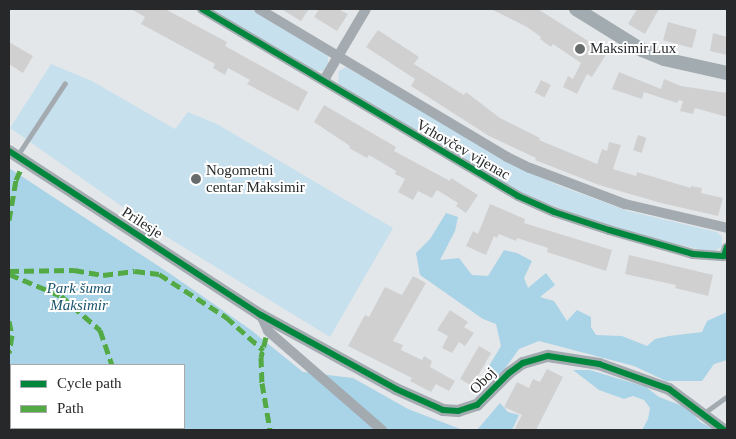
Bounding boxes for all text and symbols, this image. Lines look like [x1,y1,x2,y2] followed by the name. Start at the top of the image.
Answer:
[590,40,676,58] place label: Maksimir Lux
[574,43,586,55] marker: Maksimir Lux
[413,116,513,184] street label: Vrhovčev vijenac
[206,161,305,196] place label: Nogometni centar Maksimir
[190,173,202,185] marker: Nogometni centar Maksimir
[118,203,166,243] street label: Prilesje
[47,279,111,314] park label: Park šuma Maksimir
[10,364,185,429] legend
[466,364,500,398] street label: Oboj
[57,375,122,391] text: Cycle path
[57,400,84,416] text: Path

